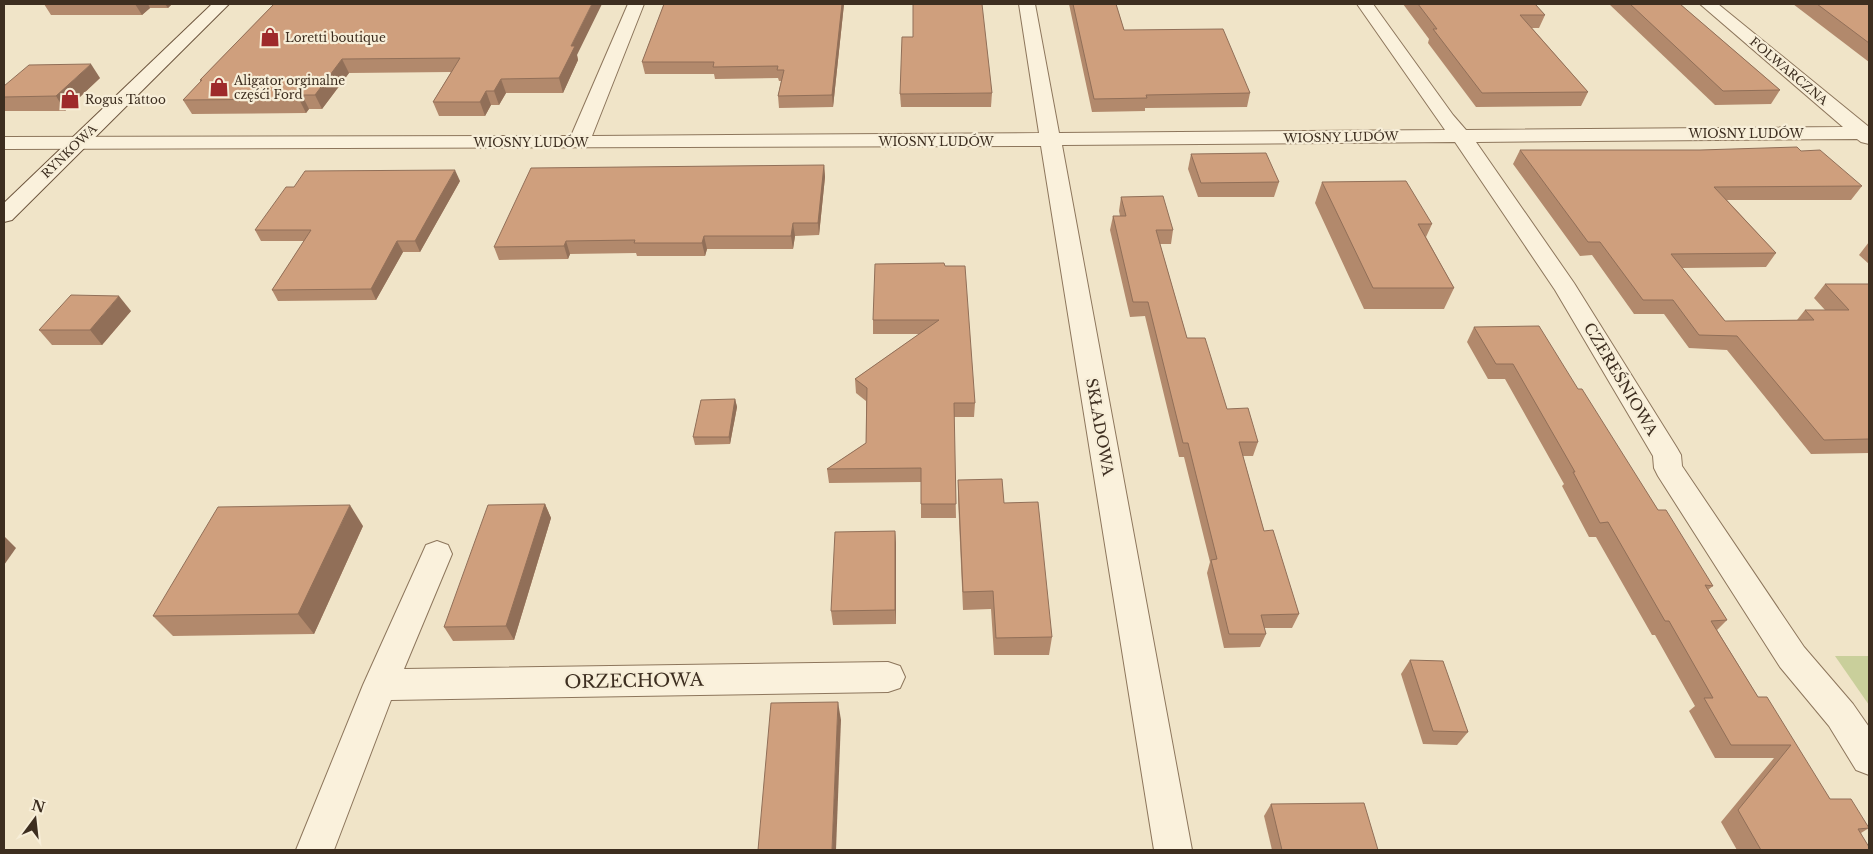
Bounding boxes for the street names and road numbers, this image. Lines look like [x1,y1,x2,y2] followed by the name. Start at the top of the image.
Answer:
[1747,34,1832,109] street label: FOLWARCZNA
[38,120,100,181] street label: RYNKOWA
[1687,125,1804,141] street label: WIOSNY LUDÓW
[1282,127,1400,146] street label: WIOSNY LUDÓW
[877,133,994,149] street label: WIOSNY LUDÓW
[472,134,589,150] street label: WIOSNY LUDÓW
[1580,319,1662,439] street label: CZEREŚNIOWA
[1082,377,1118,478] street label: SKŁADOWA
[564,669,705,693] street label: ORZECHOWA

